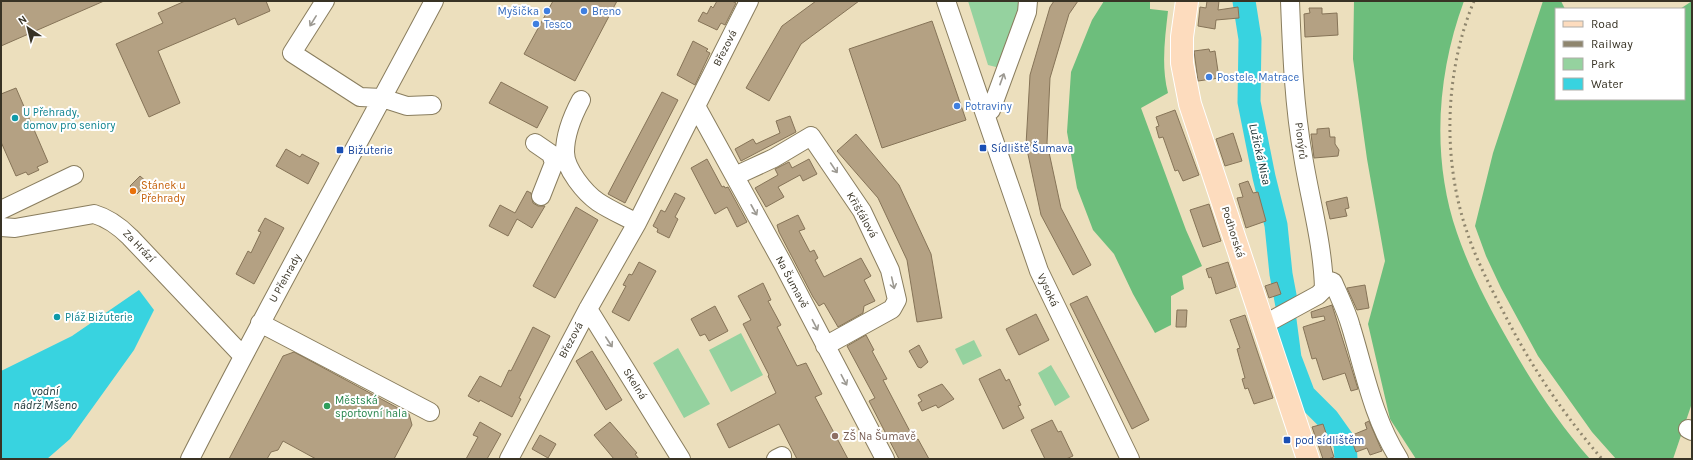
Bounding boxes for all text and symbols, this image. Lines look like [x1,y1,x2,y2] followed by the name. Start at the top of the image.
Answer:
[498,5,539,18] place label: Myšička
[592,5,621,18] place label: Breno
[542,6,552,16] marker: Myšička
[579,6,589,16] marker: Breno
[8,8,48,48] north arrow
[1555,8,1685,100] legend
[16,13,30,28] text: N
[308,15,316,27] one-way arrow
[1591,17,1619,31] text: Road
[544,18,572,31] place label: Tesco
[531,19,541,29] marker: Tesco
[710,28,740,68] street label: Březová
[1591,37,1633,51] text: Railway
[1591,57,1616,71] text: Park
[1217,71,1300,84] place label: Postele, Matrace
[1204,72,1214,82] marker: Postele, Matrace
[999,73,1007,85] one-way arrow
[1591,77,1624,91] text: Water
[965,100,1012,113] place label: Potraviny
[952,101,962,111] marker: Potraviny
[23,106,115,132] place label: U Přehrady, domov pro seniory
[10,113,20,123] marker: U Přehrady, domov pro seniory
[1292,121,1310,161] street label: Pionýrů
[1246,122,1274,186] water label: Lužická Nisa
[991,140,1073,155] place label: Sídliště Šumava
[978,143,988,153] marker: Sídliště Šumava
[348,144,393,157] place label: Bižuterie
[335,145,345,155] marker: Bižuterie
[830,162,838,173] one-way arrow
[141,179,186,205] place label: Stánek u Přehrady
[128,186,138,196] marker: Stánek u Přehrady
[844,190,880,240] street label: Křišťálová
[750,204,758,216] one-way arrow
[1219,205,1247,259] street label: Podhorská
[120,227,158,266] street label: Za Hrází
[266,251,304,305] street label: U Přehrady
[773,253,813,311] street label: Na Šumavě
[1035,271,1061,309] street label: Vysoká
[890,276,898,289] one-way arrow
[65,311,133,324] place label: Pláž Bižuterie
[52,312,62,322] marker: Pláž Bižuterie
[811,319,819,331] one-way arrow
[556,320,586,360] street label: Březová
[605,336,613,348] one-way arrow
[620,366,650,402] street label: Skelná
[840,374,848,386] one-way arrow
[13,384,77,412] water label: vodní nádrž Mšeno
[335,394,407,420] place label: Městská sportovní hala
[322,401,332,411] marker: Městská sportovní hala
[843,428,916,443] place label: ZŠ Na Šumavě
[830,431,840,441] marker: ZŠ Na Šumavě
[1295,434,1364,447] place label: pod sídlištěm
[1282,435,1292,445] marker: pod sídlištěm

